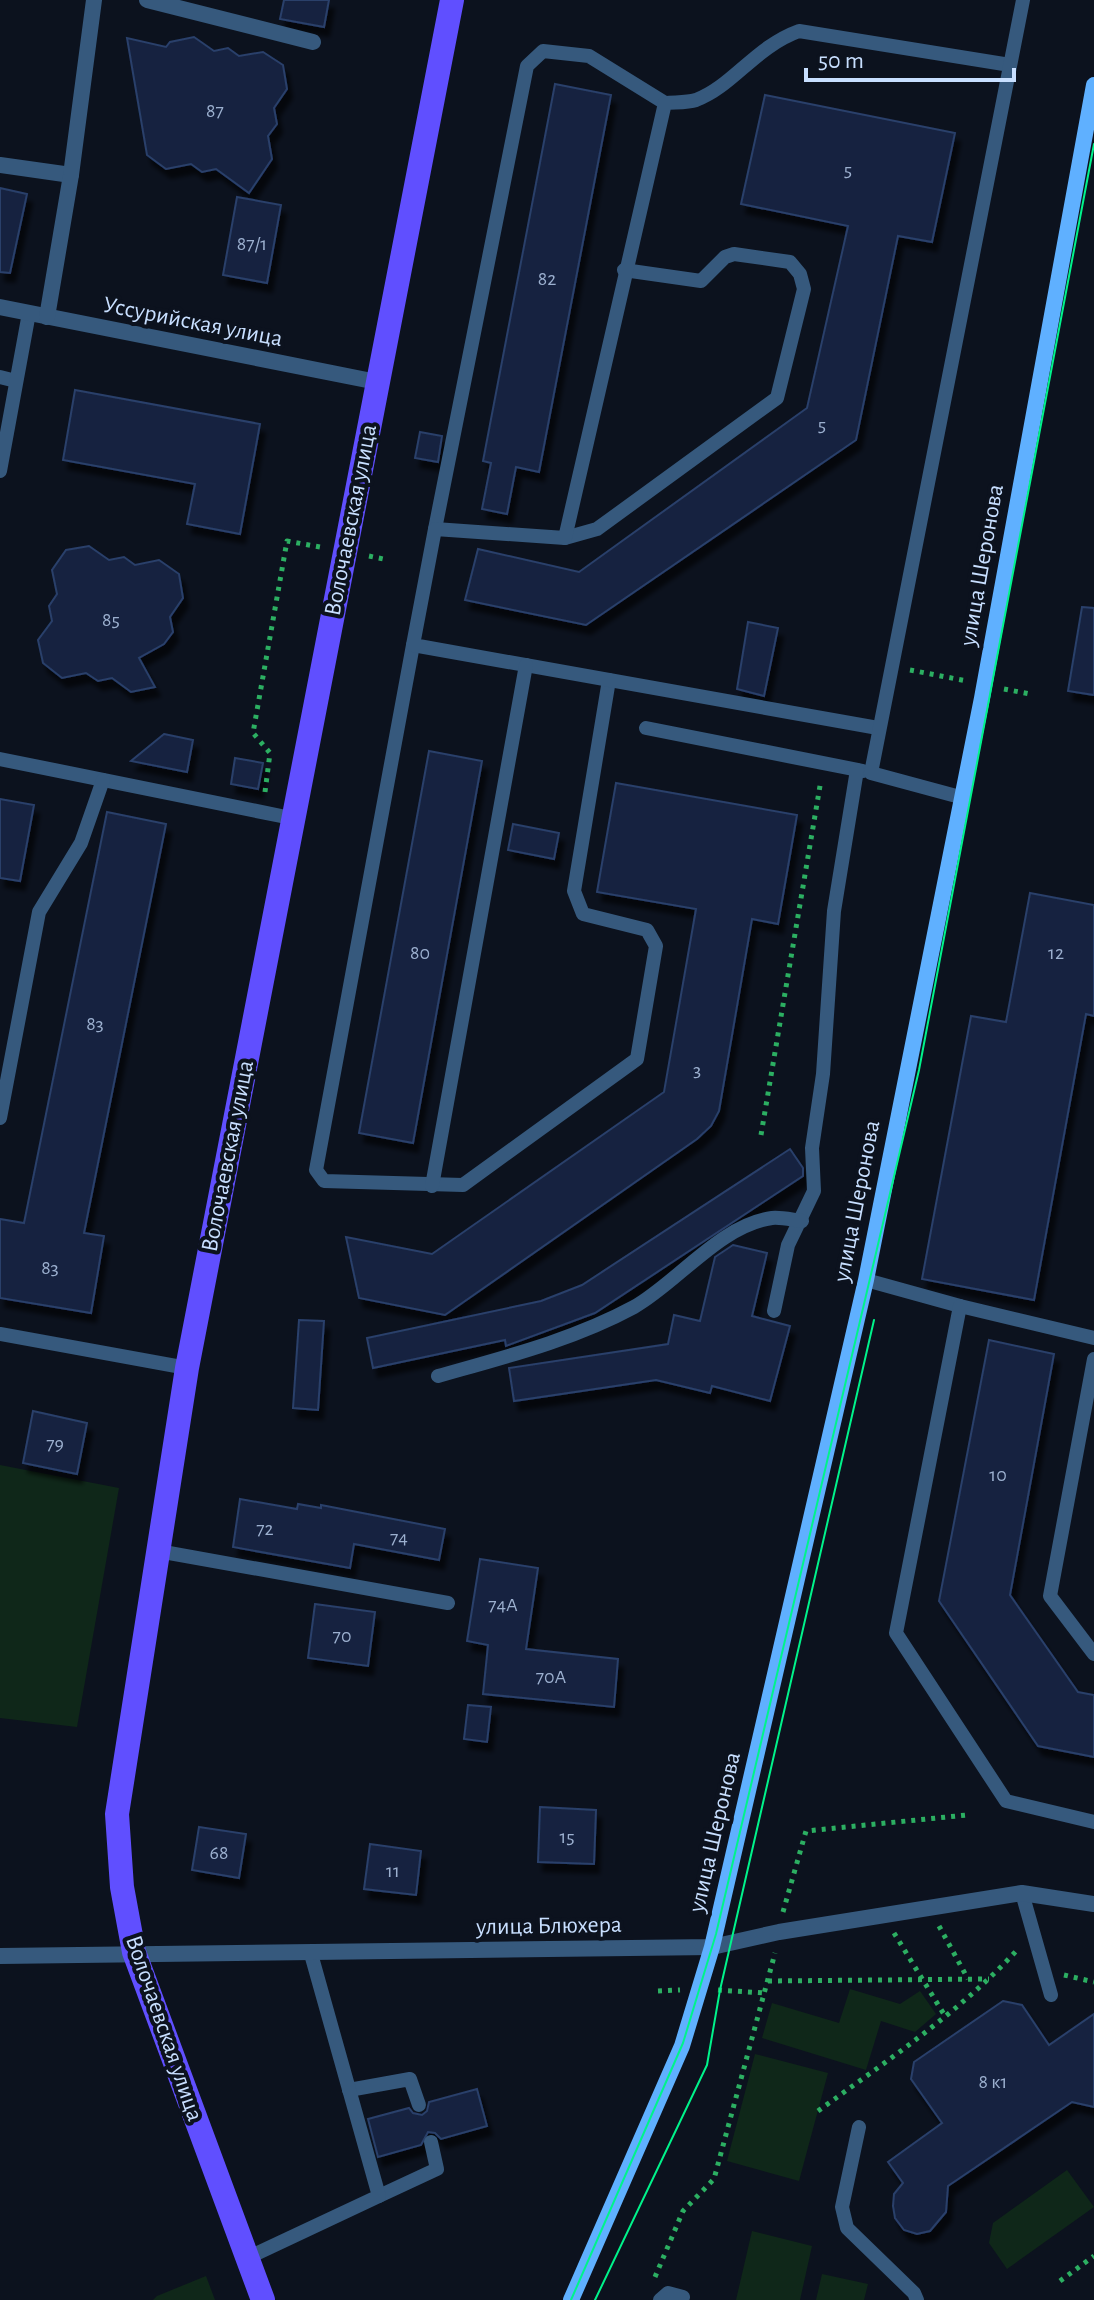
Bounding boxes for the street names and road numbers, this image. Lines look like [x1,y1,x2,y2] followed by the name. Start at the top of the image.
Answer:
[101,293,285,351] street label: Уссурийская улица
[321,422,381,618] street label: Волочаевская улица
[956,482,1008,649] street label: улица Шеронова
[198,1058,258,1254] street label: Волочаевская улица
[829,1118,884,1285] street label: улица Шеронова
[685,1750,745,1916] street label: улица Шеронова
[475,1913,622,1939] street label: улица Блюхера
[121,1932,207,2124] street label: Волочаевская улица

